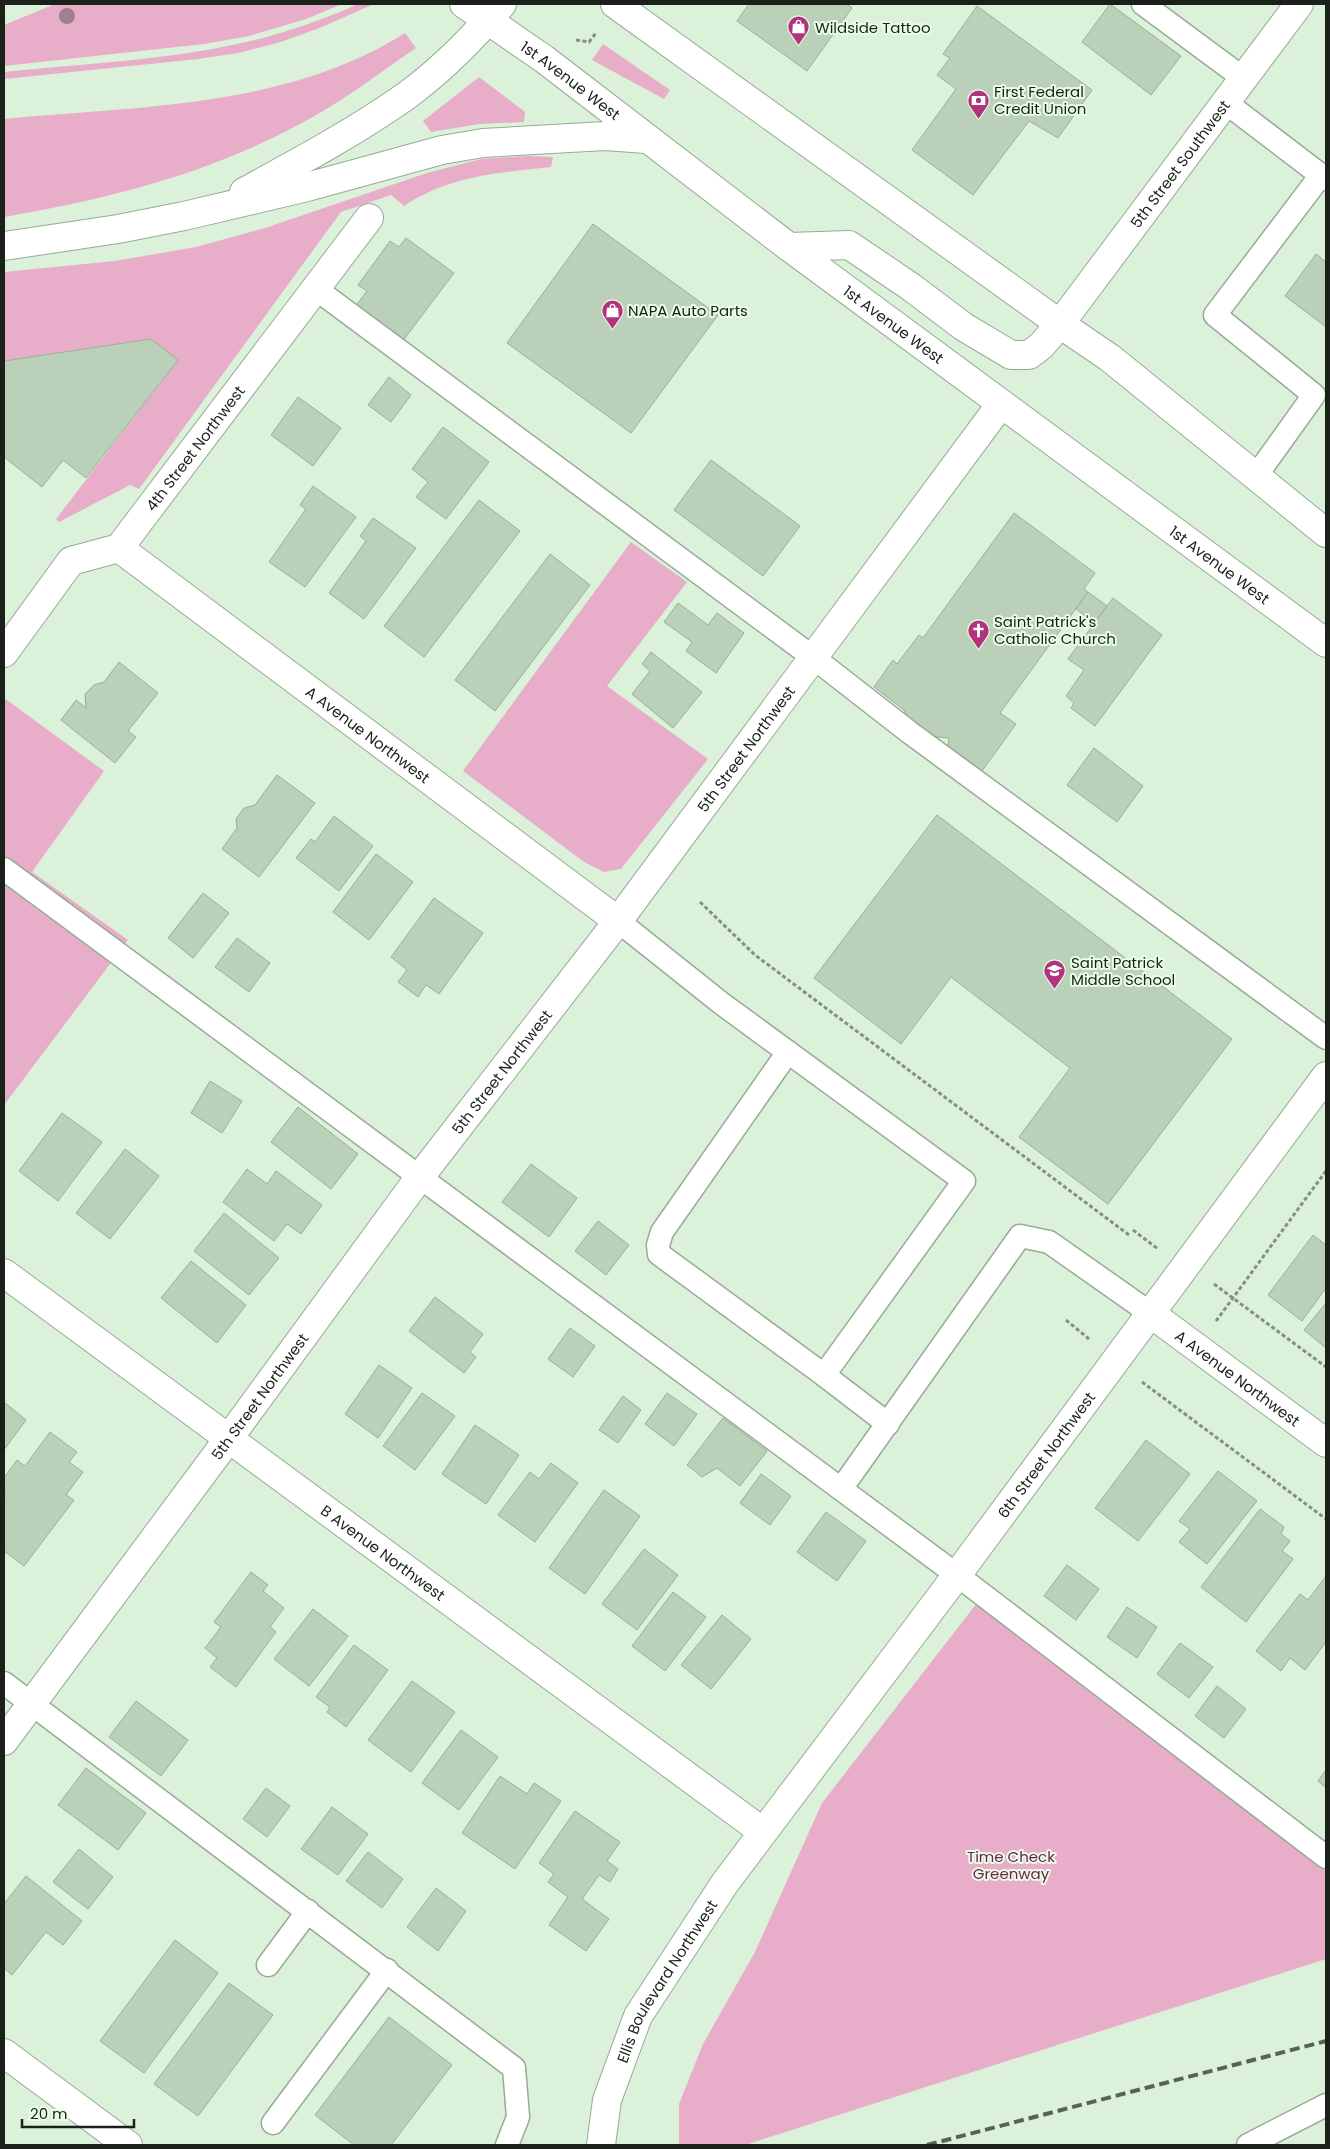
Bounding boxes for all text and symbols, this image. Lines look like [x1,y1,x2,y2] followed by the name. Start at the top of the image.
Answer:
[787,15,811,46] shop icon: Wildside Tattoo
[815,17,931,38] place label: Wildside Tattoo
[517,36,625,124] street label: 1st Avenue West
[994,81,1086,119] place label: First Federal Credit Union
[966,88,990,119] bank icon: First Federal Credit Union
[1125,96,1234,232] street label: 5th Street Southwest
[839,280,948,368] street label: 1st Avenue West
[600,298,624,329] shop icon: NAPA Auto Parts
[628,300,748,321] place label: NAPA Auto Parts
[140,381,249,515] street label: 4th Street Northwest
[1165,521,1274,609] street label: 1st Avenue West
[994,611,1116,649] place label: Saint Patrick's Catholic Church
[966,618,990,649] church icon: Saint Patrick's Catholic Church
[302,681,435,788] street label: A Avenue Northwest
[692,681,799,816] street label: 5th Street Northwest
[1071,952,1175,990] place label: Saint Patrick Middle School
[1043,959,1067,990] school or university icon: Saint Patrick Middle School
[446,1005,556,1138] street label: 5th Street Northwest
[1171,1325,1304,1431] street label: A Avenue Northwest
[206,1329,313,1464] street label: 5th Street Northwest
[992,1387,1100,1522] street label: 6th Street Northwest
[317,1500,450,1605] street label: B Avenue Northwest
[967,1846,1055,1884] park label: Time Check Greenway
[611,1895,722,2066] street label: Ellis Boulevard Northwest
[22,2096,135,2128] scale bar
[30,2103,68,2124] text: 20 m

